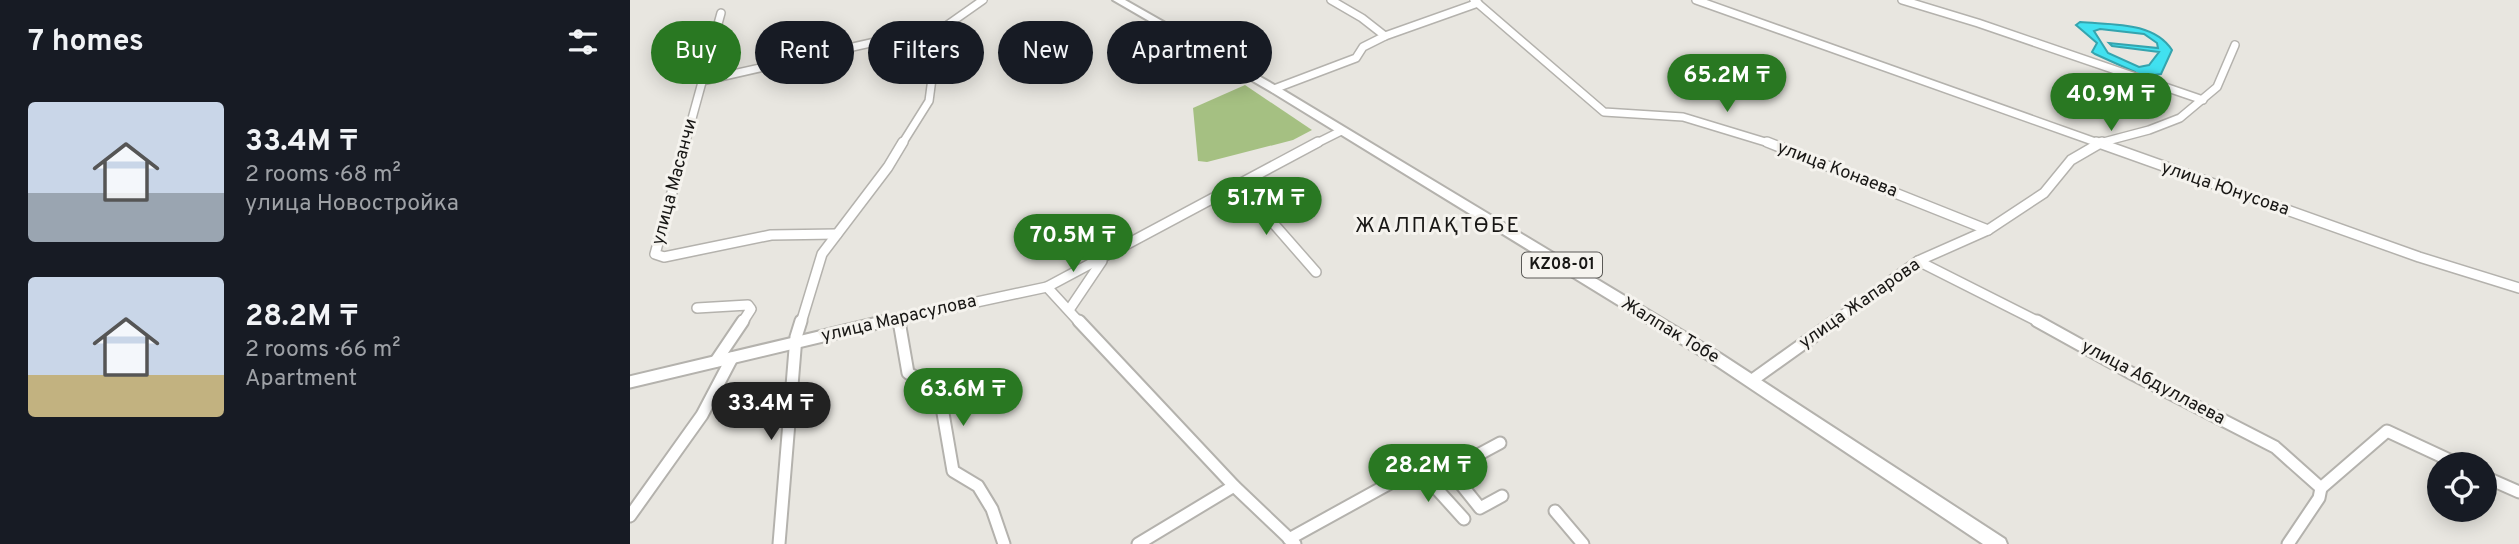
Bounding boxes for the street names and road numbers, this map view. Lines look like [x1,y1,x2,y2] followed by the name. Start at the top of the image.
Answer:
[647,116,703,248] street label: улица Масанчи
[1773,136,1901,204] street label: улица Конаева
[2158,156,2292,222] street label: улица Юнусова
[1522,252,1602,278] road number: KZ08-01
[1795,254,1925,354] street label: улица Жапарова
[819,290,979,348] street label: улица Марасулова
[1617,293,1723,369] street label: Жалпак Тобе
[2077,335,2229,431] street label: улица Абдуллаева

